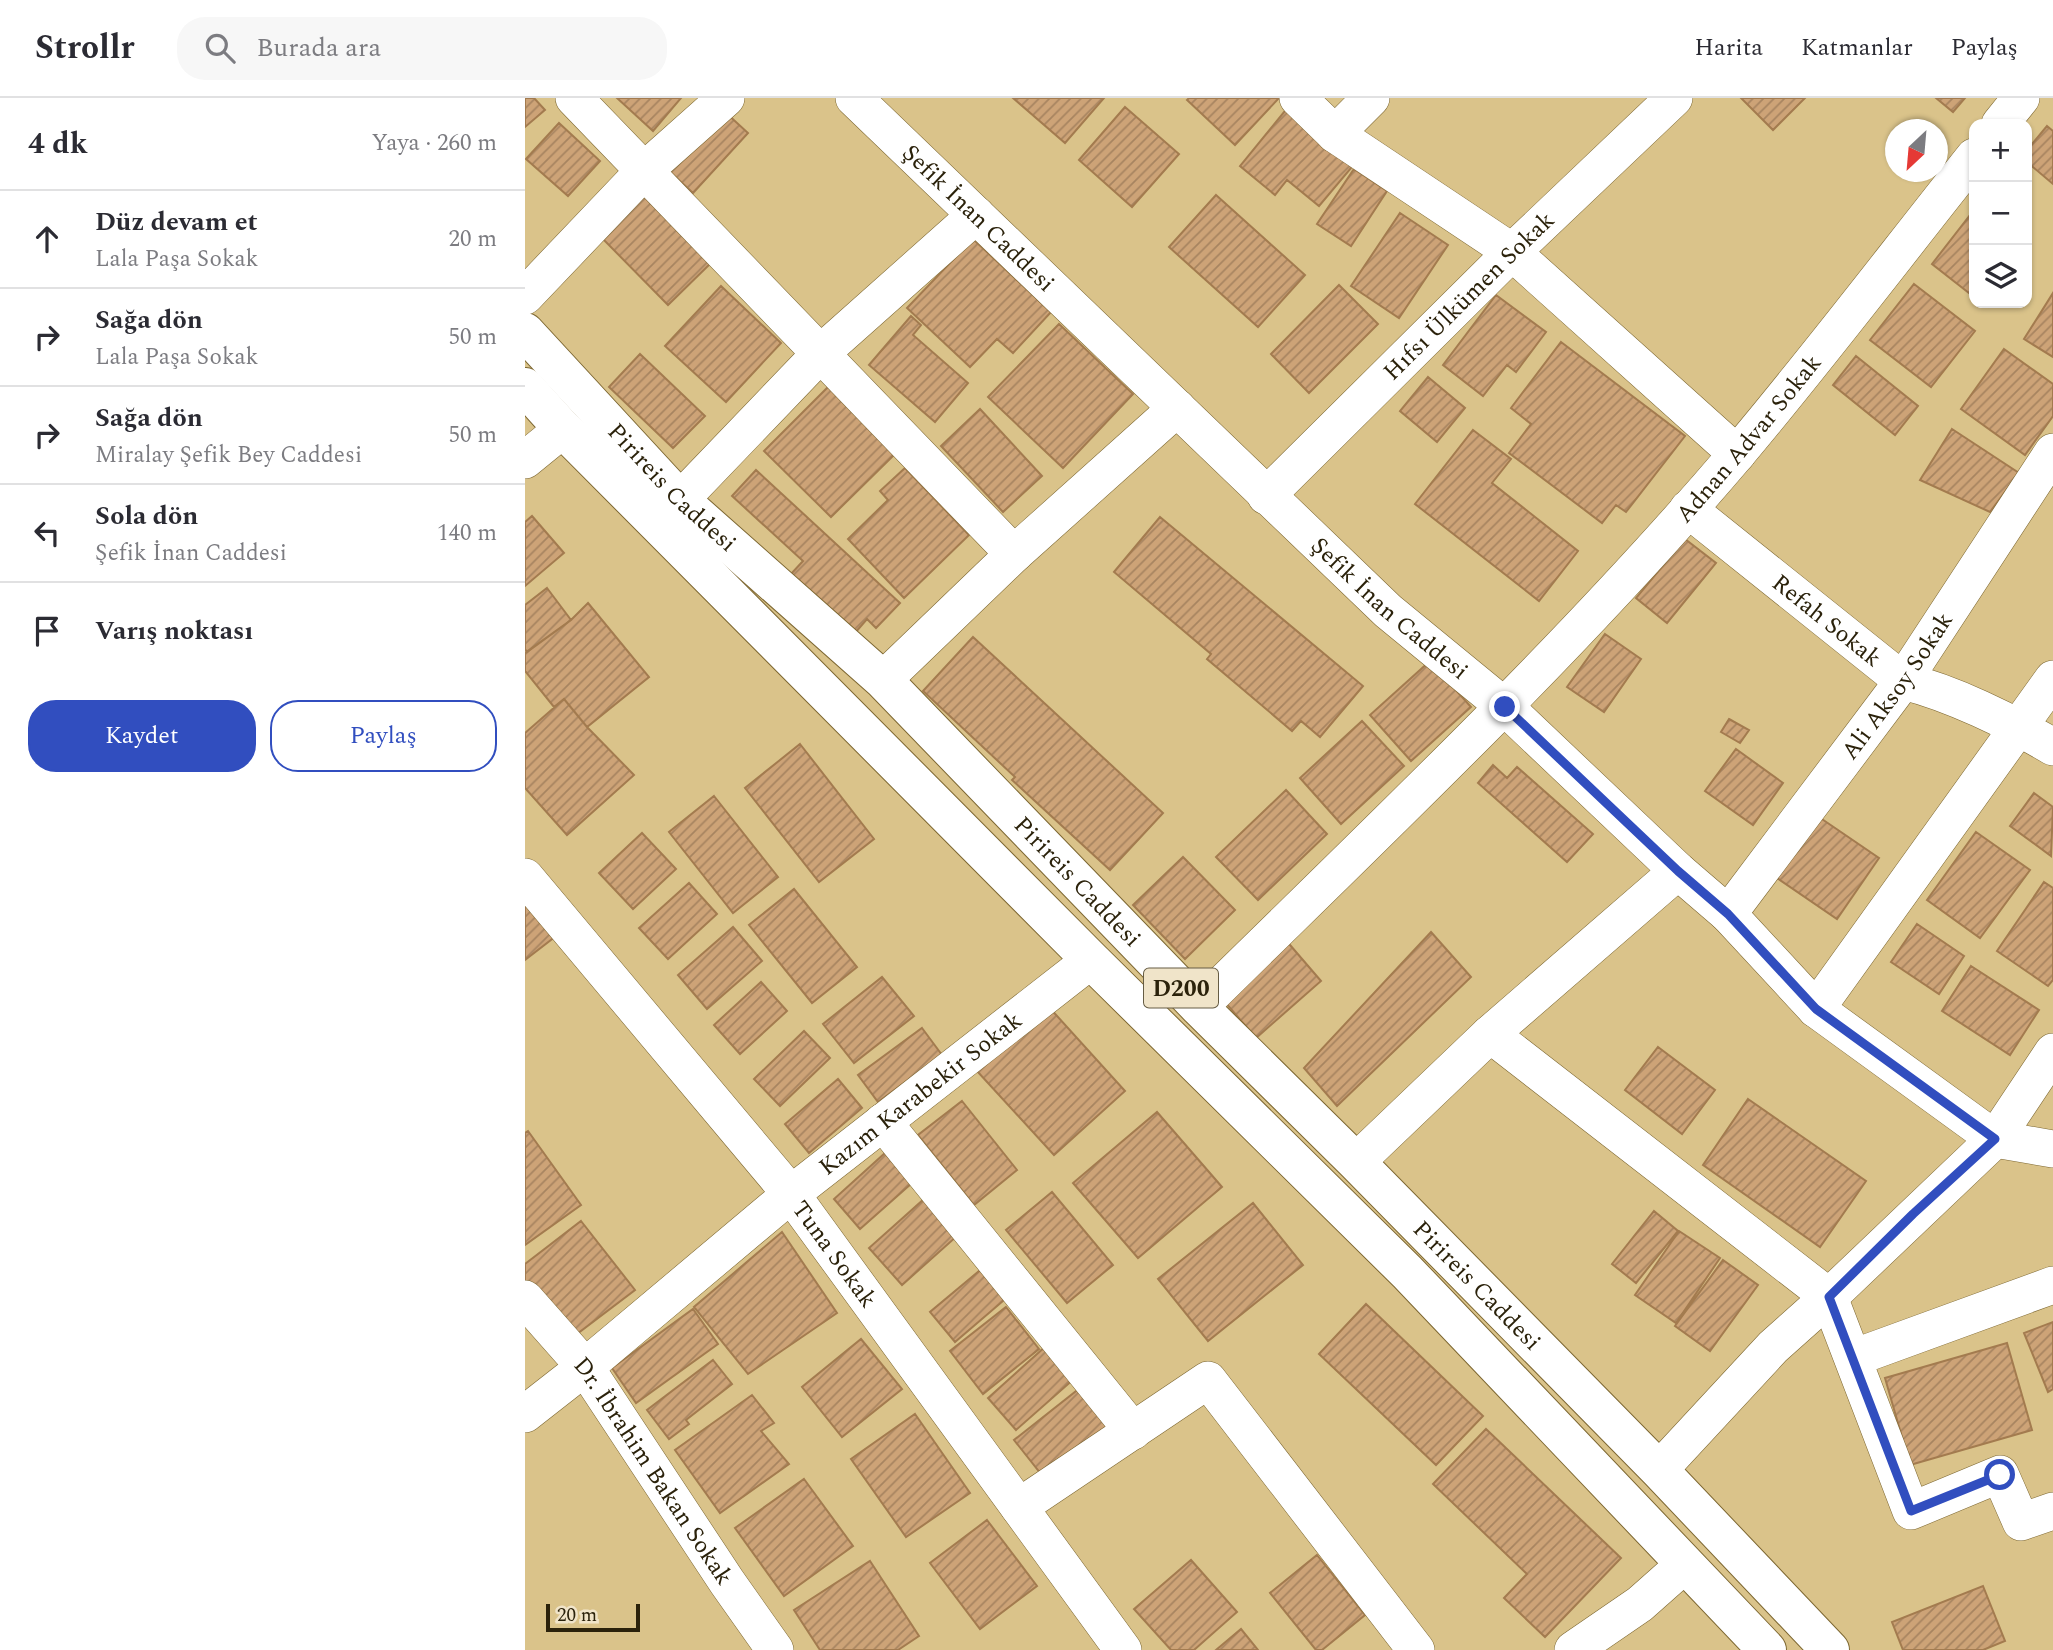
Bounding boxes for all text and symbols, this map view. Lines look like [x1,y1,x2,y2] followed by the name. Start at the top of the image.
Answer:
[177,17,667,80] search box
[35,23,135,73] text: Strollr
[257,28,381,68] text: Burada ara
[201,29,239,67] icon: search
[1695,30,1763,66] text: Harita
[1801,30,1913,66] text: Katmanlar
[1951,30,2018,66] text: Paylaş
[1885,119,1948,182] north arrow
[1969,119,2032,308] map controls
[1969,119,2032,182] button: +
[28,121,88,167] text: 4 dk
[371,126,497,161] text: Yaya · 260 m
[893,136,1063,301] street label: Şefik İnan Caddesi
[1969,182,2032,245] button: −
[95,202,258,242] text: Düz devam et
[1375,203,1563,389] street label: Hıfsı Ülkümen Sokak
[28,220,66,258] icon: ahead
[448,222,497,257] text: 20 m
[95,242,258,277] text: Lala Paşa Sokak
[1969,245,2032,308] button: layers
[95,300,203,340] text: Sağa dön
[28,318,66,356] icon: right
[448,320,497,355] text: 50 m
[95,340,258,375] text: Lala Paşa Sokak
[1668,347,1831,531] street label: Adnan Advar Sokak
[95,398,203,438] text: Sağa dön
[598,415,744,561] street label: Pirireis Caddesi
[28,416,66,454] icon: right
[448,418,497,453] text: 50 m
[95,438,362,473] text: Miralay Şefik Bey Caddesi
[95,496,198,536] text: Sola dön
[28,514,66,552] icon: left
[437,516,497,551] text: 140 m
[1302,529,1476,689] street label: Şefik İnan Caddesi
[95,536,287,571] text: Şefik İnan Caddesi
[1764,566,1889,676] street label: Refah Sokak
[1833,605,1963,768] street label: Ali Aksoy Sokak
[95,611,253,651] text: Varış noktası
[28,612,66,650] icon: arrive
[1489,691,1520,722] route end
[28,700,256,772] button: Kaydet
[270,700,497,772] button: Paylaş
[1005,808,1149,956] street label: Pirireis Caddesi
[1144,968,1218,1007] road number: D200
[811,1003,1030,1185] street label: Kazım Karabekir Sokak
[782,1193,885,1316] street label: Tuna Sokak
[1404,1212,1549,1359] street label: Pirireis Caddesi
[564,1349,741,1593] street label: Dr. İbrahim Bakan Sokak
[1984,1459,2015,1490] route start
[546,1601,641,1633] scale bar
[557,1601,597,1630] text: 20 m

